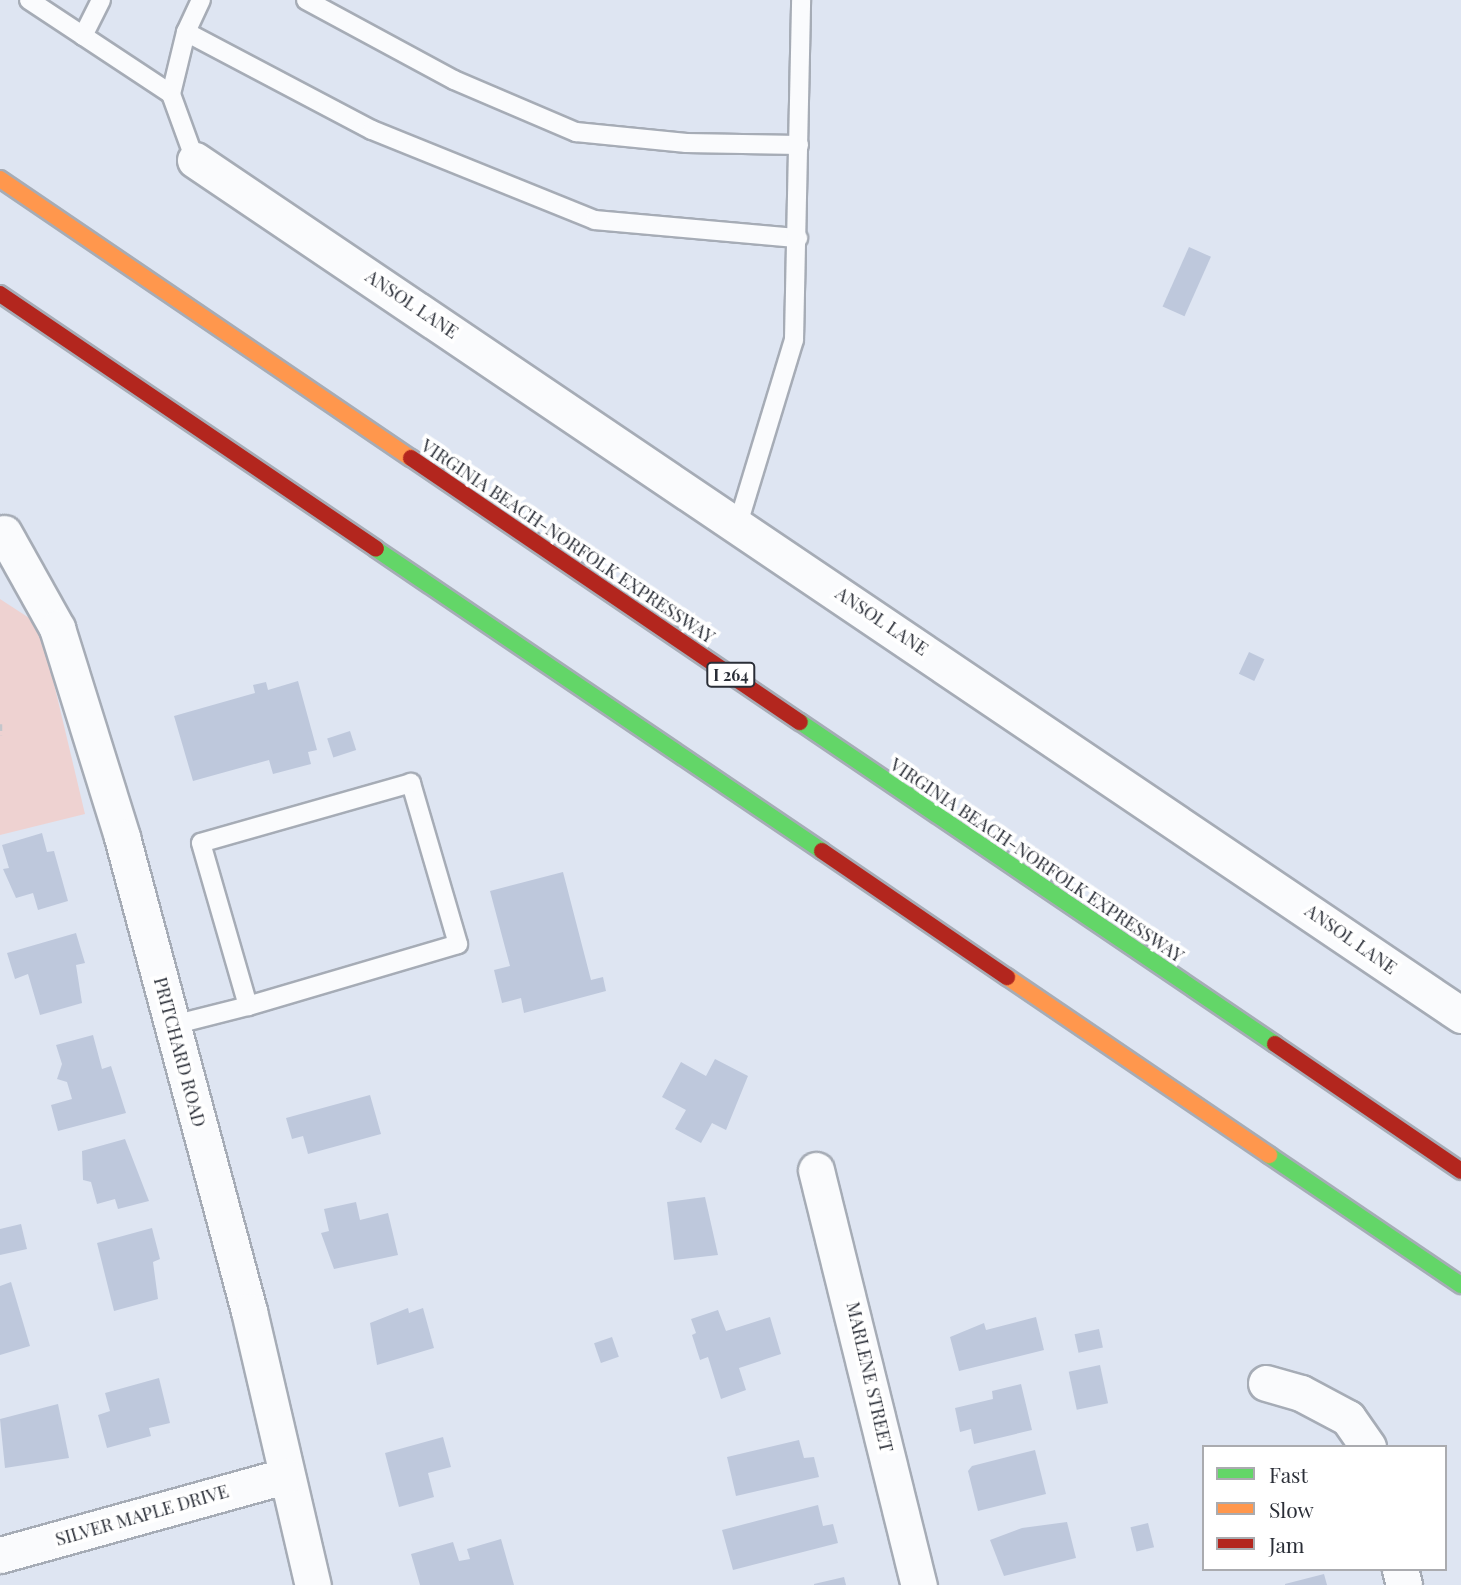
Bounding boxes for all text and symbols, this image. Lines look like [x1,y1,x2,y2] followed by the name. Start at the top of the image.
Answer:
[362,265,462,343] street label: ANSOL LANE
[417,434,719,648] street label: VIRGINIA BEACH-NORFOLK EXPRESSWAY
[832,582,932,660] street label: ANSOL LANE
[705,662,757,688] road number: I 264
[886,753,1188,967] street label: VIRGINIA BEACH-NORFOLK EXPRESSWAY
[1301,899,1401,979] street label: ANSOL LANE
[150,975,210,1129] street label: PRITCHARD ROAD
[842,1300,898,1454] street label: MARLENE STREET
[1202,1445,1447,1571] legend
[1269,1460,1308,1488] text: Fast
[53,1480,231,1550] street label: SILVER MAPLE DRIVE
[1269,1495,1314,1523] text: Slow
[1269,1530,1305,1558] text: Jam

